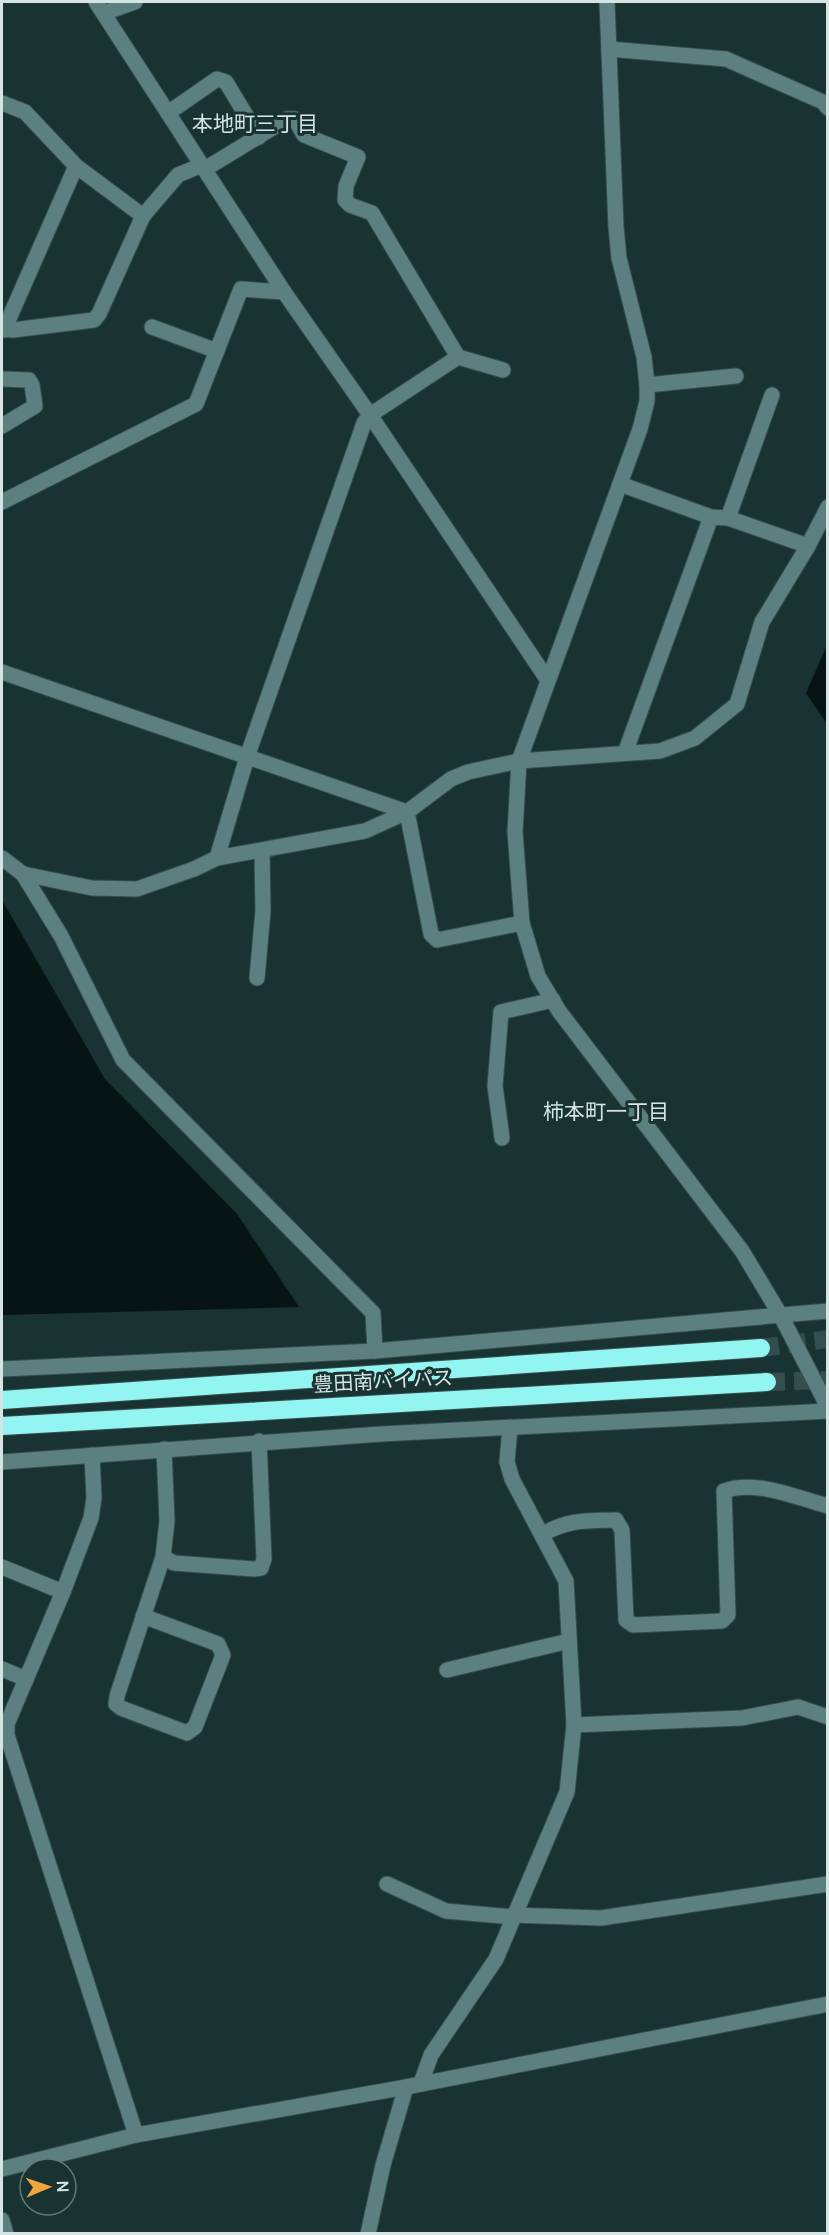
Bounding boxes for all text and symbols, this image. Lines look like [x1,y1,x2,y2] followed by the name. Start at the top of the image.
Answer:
[192,109,318,137] district label: 本地町三丁目
[543,1097,669,1125] district label: 柿本町一丁目
[313,1363,453,1398] street label: 豊田南バイパス
[18,2157,78,2217] north arrow
[52,2180,74,2193] text: N

